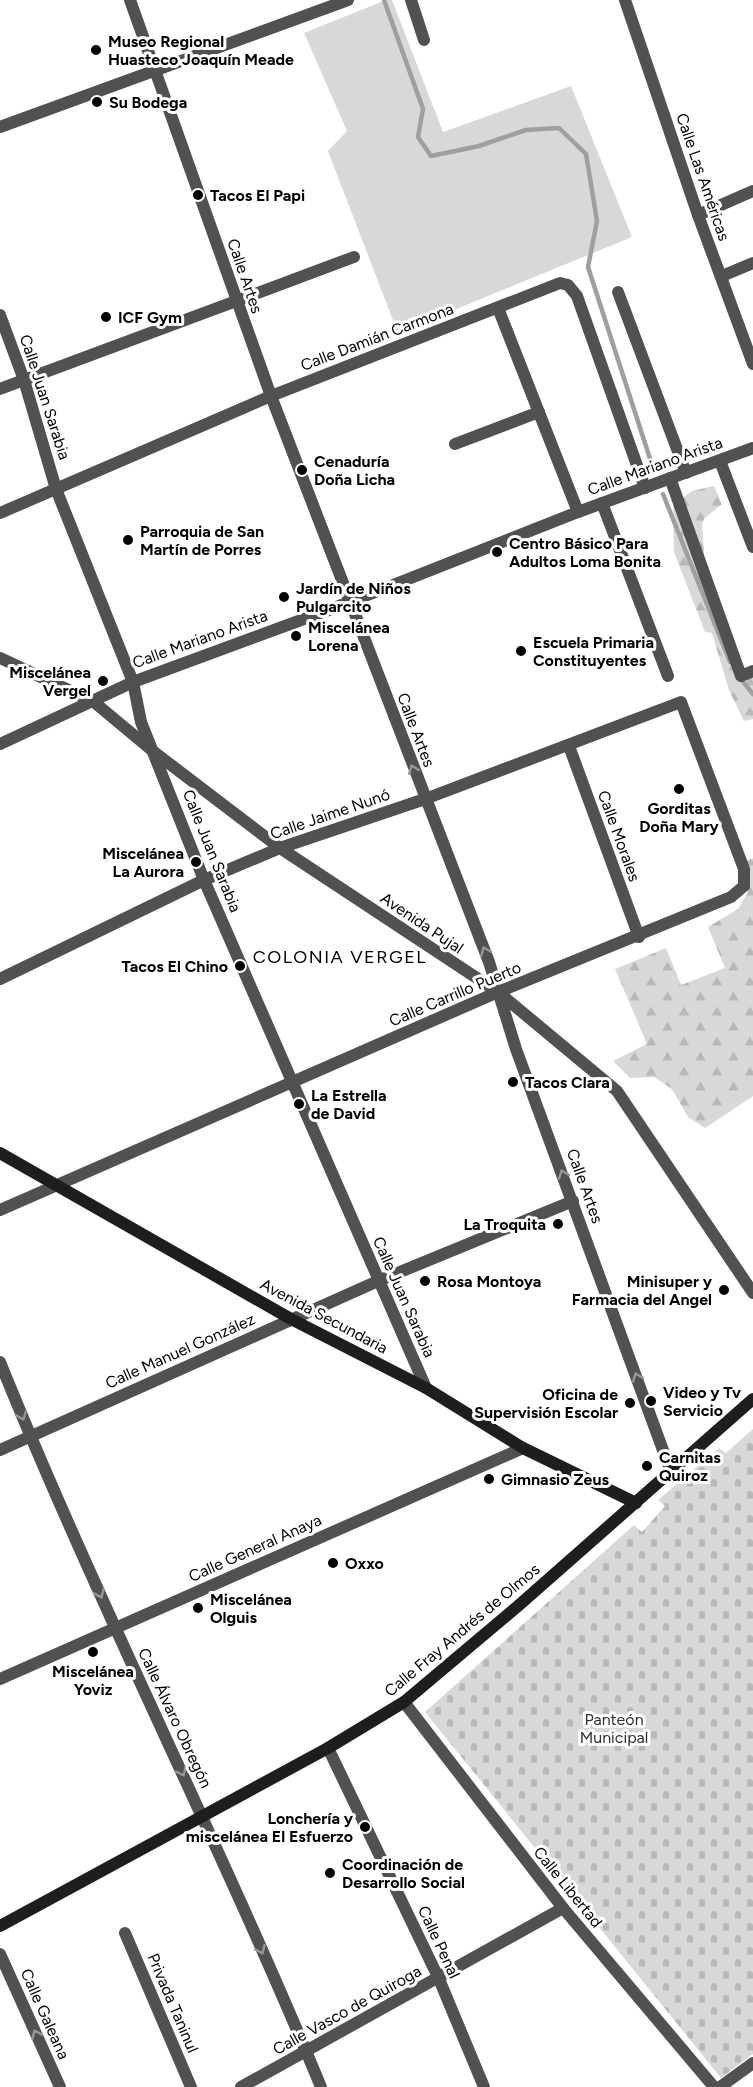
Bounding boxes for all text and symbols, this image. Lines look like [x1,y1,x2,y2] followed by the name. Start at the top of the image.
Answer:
[108,32,294,69] place label: Museo Regional Huasteco Joaquín Meade
[89,43,103,57] marker: Museo Regional Huasteco Joaquín Meade
[109,93,187,112] place label: Su Bodega
[90,95,104,109] marker: Su Bodega
[672,111,734,243] street label: Calle Las Américas
[210,186,305,205] place label: Tacos El Papi
[191,188,205,202] marker: Tacos El Papi
[223,236,267,316] street label: Calle Artes
[298,299,456,375] street label: Calle Damián Carmona
[118,308,182,327] place label: ICF Gym
[99,310,113,324] marker: ICF Gym
[16,332,74,462] street label: Calle Juan Sarabia
[585,433,725,499] street label: Calle Mariano Arista
[314,452,395,489] place label: Cenaduría Doña Licha
[295,463,309,477] marker: Cenaduría Doña Licha
[140,522,264,559] place label: Parroquia de San Martín de Porres
[121,533,135,547] marker: Parroquia de San Martín de Porres
[509,534,661,571] place label: Centro Básico Para Adultos Loma Bonita
[490,545,504,559] marker: Centro Básico Para Adultos Loma Bonita
[296,579,411,616] place label: Jardín de Niños Pulgarcito
[277,590,291,604] marker: Jardín de Niños Pulgarcito
[130,606,270,672] street label: Calle Mariano Arista
[308,618,390,655] place label: Miscelánea Lorena
[289,629,303,643] marker: Miscelánea Lorena
[533,633,654,670] place label: Escuela Primaria Constituyentes
[514,644,528,658] marker: Escuela Primaria Constituyentes
[9,663,91,700] place label: Miscelánea Vergel
[96,674,110,688] marker: Miscelánea Vergel
[393,690,439,770] street label: Calle Artes
[408,764,421,775] one-way arrow
[672,782,686,796] marker: Gorditas Doña Mary
[268,785,392,843] street label: Calle Jaime Nunó
[179,787,245,915] street label: Calle Juan Sarabia
[594,788,644,884] street label: Calle Morales
[639,799,719,836] place label: Gorditas Doña Mary
[102,844,184,881] place label: Miscelánea La Aurora
[189,855,203,869] marker: Miscelánea La Aurora
[377,888,467,958] street label: Avenida Pujal
[253,946,427,968] district label: COLONIA VERGEL
[480,946,492,957] one-way arrow
[121,957,228,976] place label: Tacos El Chino
[386,958,524,1030] street label: Calle Carrillo Puerto
[233,959,247,973] marker: Tacos El Chino
[525,1073,610,1092] place label: Tacos Clara
[506,1075,520,1089] marker: Tacos Clara
[311,1086,387,1123] place label: La Estrella de David
[292,1097,306,1111] marker: La Estrella de David
[563,1146,607,1226] street label: Calle Artes
[558,1169,570,1180] one-way arrow
[463,1215,546,1234] place label: La Troquita
[551,1217,565,1231] marker: La Troquita
[369,1234,439,1360] street label: Calle Juan Sarabia
[437,1272,541,1291] place label: Rosa Montoya
[572,1272,713,1309] place label: Minisuper y Farmacia del Angel
[257,1274,391,1358] street label: Avenida Secundaria
[418,1274,432,1288] marker: Rosa Montoya
[717,1283,731,1297] marker: Minisuper y Farmacia del Angel
[102,1309,258,1393] street label: Calle Manuel González
[631,1372,644,1383] one-way arrow
[663,1383,741,1420] place label: Video y Tv Servicio
[474,1385,618,1422] place label: Oficina de Supervisión Escolar
[644,1394,658,1408] marker: Video y Tv Servicio
[623,1396,637,1410] marker: Oficina de Supervisión Escolar
[15,1410,27,1421] one-way arrow
[659,1448,721,1485] place label: Carnitas Quiroz
[640,1459,654,1473] marker: Carnitas Quiroz
[501,1470,609,1489] place label: Gimnasio Zeus
[482,1472,496,1486] marker: Gimnasio Zeus
[186,1510,324,1586] street label: Calle General Anaya
[345,1554,384,1573] place label: Oxxo
[326,1556,340,1570] marker: Oxxo
[381,1559,543,1701] street label: Calle Fray Andrés de Olmos
[93,1588,105,1599] one-way arrow
[210,1590,292,1627] place label: Miscelánea Olguis
[191,1601,205,1615] marker: Miscelánea Olguis
[86,1645,100,1659] marker: Miscelánea Yoviz
[134,1645,216,1791] street label: Calle Álvaro Obregón
[52,1662,134,1699] place label: Miscelánea Yoviz
[580,1710,648,1747] park label: Panteón Municipal
[174,1765,186,1776] one-way arrow
[186,1809,354,1846] place label: Lonchería y miscelánea El Esfuerzo
[358,1820,372,1834] marker: Lonchería y miscelánea El Esfuerzo
[530,1843,606,1931] street label: Calle Libertad
[342,1855,465,1892] place label: Coordinación de Desarrollo Social
[323,1866,337,1880] marker: Coordinación de Desarrollo Social
[414,1903,464,1981] street label: Calle Penal
[254,1943,266,1954] one-way arrow
[144,1950,202,2056] street label: Privada Taninul
[269,1961,425,2059] street label: Calle Vasco de Quiroga
[17,1966,73,2062] street label: Calle Galeana
[31,2029,43,2040] one-way arrow

